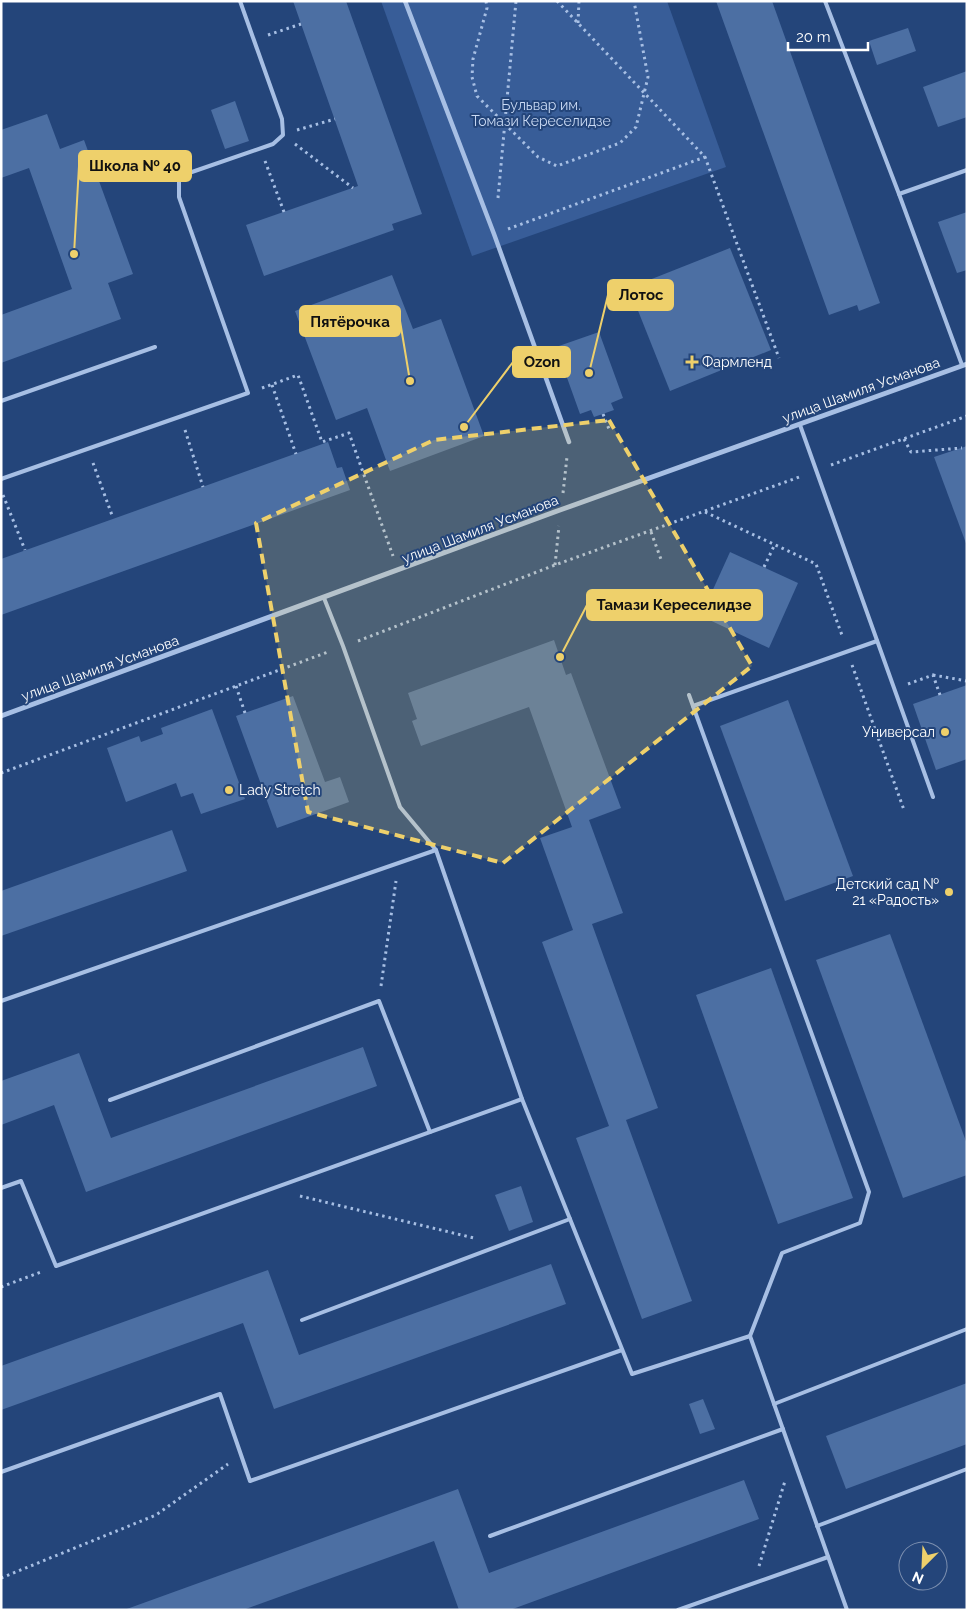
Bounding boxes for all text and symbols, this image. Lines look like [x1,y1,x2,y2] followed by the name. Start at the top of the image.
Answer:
[788,20,868,52] scale bar
[796,28,831,46] text: 20 m
[471,97,611,129] park label: Бульвар им. Томази Кереселидзе
[79,151,191,181] callout: Школа № 40
[89,157,181,175] text: Школа № 40
[608,280,673,310] callout: Лотос
[618,286,664,304] text: Лотос
[300,306,400,336] callout: Пятёрочка
[310,313,390,331] text: Пятёрочка
[513,347,570,377] callout: Ozon
[524,353,560,371] text: Ozon
[702,354,772,370] place label: Фармленд
[780,354,942,426] street label: улица Шамиля Усманова
[686,356,698,368] marker: Фармленд
[399,492,561,566] street label: улица Шамиля Усманова
[587,590,762,620] callout: Тамази Кереселидзе
[596,596,752,614] text: Тамази Кереселидзе
[19,632,181,704] street label: улица Шамиля Усманова
[862,724,935,740] place label: Универсал
[939,726,951,738] marker: Универсал
[239,782,321,798] place label: Lady Stretch
[223,784,235,796] marker: Lady Stretch
[835,876,939,908] place label: Детский сад № 21 «Радость»
[943,886,955,898] marker: Детский сад № 21 «Радость»
[898,1541,948,1591] north arrow
[910,1568,926,1587] text: N

